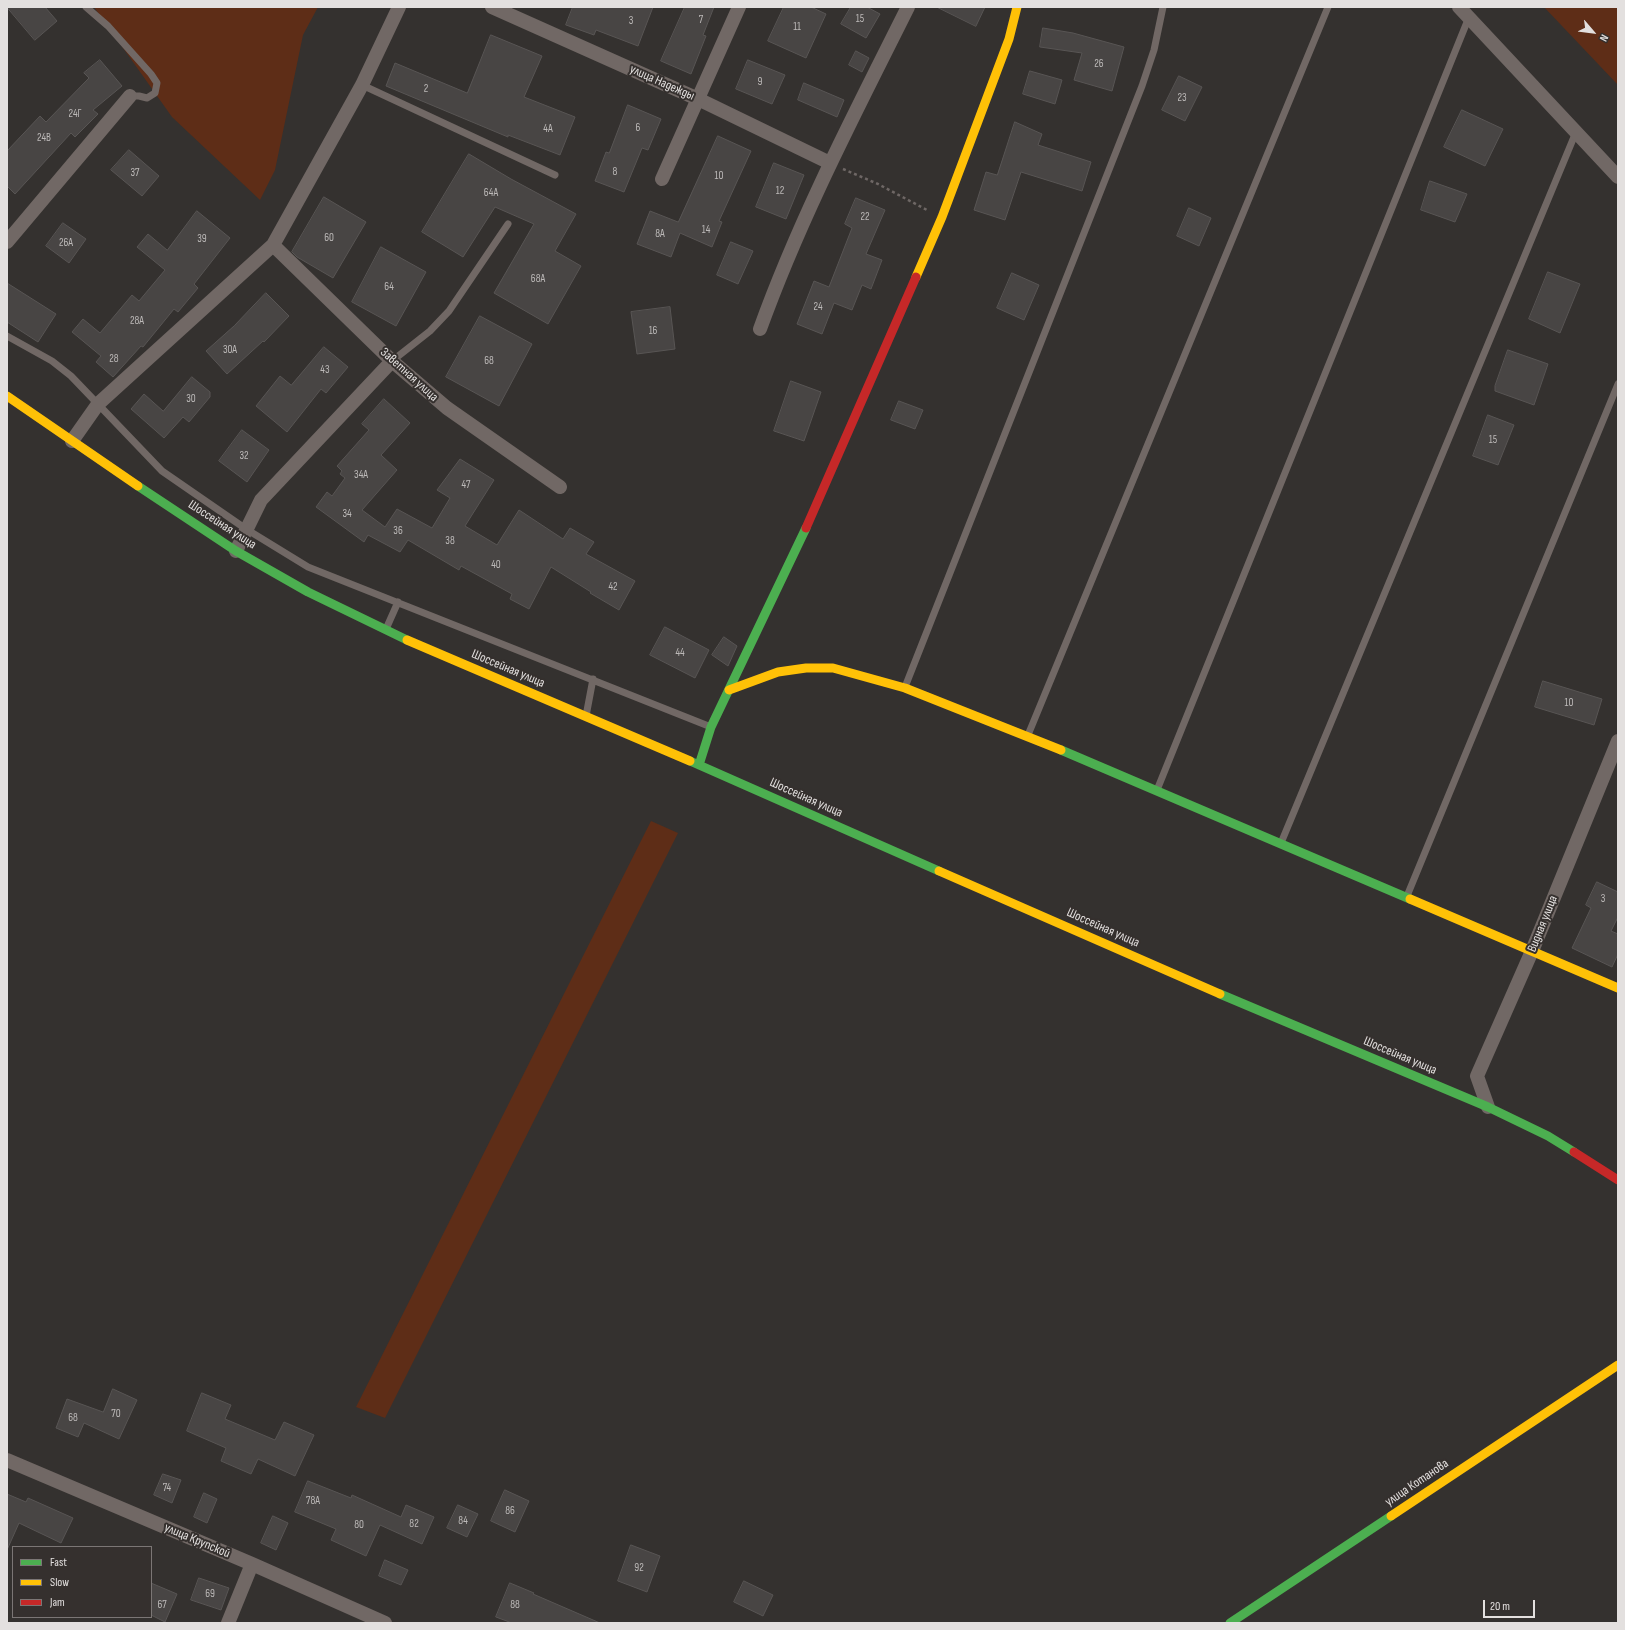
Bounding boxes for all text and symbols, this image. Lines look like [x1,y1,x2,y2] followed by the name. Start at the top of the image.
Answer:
[856,12,864,26] house number: 15
[1573,12,1613,52] north arrow
[699,13,703,27] house number: 7
[629,14,633,28] house number: 3
[793,20,801,34] house number: 11
[1597,32,1611,44] text: N
[1094,57,1104,71] house number: 26
[627,62,697,104] street label: улица Надежды
[758,75,762,89] house number: 9
[424,82,428,96] house number: 2
[1177,91,1187,105] house number: 23
[68,107,82,121] house number: 24Г
[636,121,640,135] house number: 6
[543,122,553,136] house number: 4А
[37,131,51,145] house number: 24В
[613,165,617,179] house number: 8
[130,166,140,180] house number: 37
[715,169,723,183] house number: 10
[776,184,784,198] house number: 12
[484,186,498,200] house number: 64А
[860,210,870,224] house number: 22
[702,223,710,237] house number: 14
[655,227,665,241] house number: 8А
[324,231,334,245] house number: 60
[197,232,207,246] house number: 39
[59,236,73,250] house number: 26А
[531,272,545,286] house number: 68А
[384,280,394,294] house number: 64
[813,300,823,314] house number: 24
[130,314,144,328] house number: 28А
[649,324,657,338] house number: 16
[223,343,237,357] house number: 30А
[377,345,441,405] street label: Заветная улица
[109,352,119,366] house number: 28
[484,354,494,368] house number: 68
[320,363,330,377] house number: 43
[186,392,196,406] house number: 30
[1489,433,1497,447] house number: 15
[239,449,249,463] house number: 32
[354,468,368,482] house number: 34А
[462,478,470,492] house number: 47
[185,497,259,553] street label: Шоссейная улица
[342,507,352,521] house number: 34
[393,524,403,538] house number: 36
[445,534,455,548] house number: 38
[491,558,501,572] house number: 40
[608,580,618,594] house number: 42
[675,646,685,660] house number: 44
[469,647,547,691] street label: Шоссейная улица
[1565,696,1573,710] house number: 10
[767,775,845,821] street label: Шоссейная улица
[1601,892,1605,906] house number: 3
[1525,893,1561,955] street label: Видная улица
[1064,905,1142,951] street label: Шоссейная улица
[1361,1034,1439,1078] street label: Шоссейная улица
[111,1407,121,1421] house number: 70
[68,1411,78,1425] house number: 68
[1382,1456,1452,1510] street label: улица Котанова
[163,1481,171,1495] house number: 74
[306,1494,320,1508] house number: 78А
[505,1504,515,1518] house number: 86
[458,1514,468,1528] house number: 84
[409,1517,419,1531] house number: 82
[354,1518,364,1532] house number: 80
[162,1520,232,1562] street label: улица Крупской
[12,1546,152,1618] legend
[50,1555,67,1570] text: Fast
[634,1561,644,1575] house number: 92
[50,1575,69,1590] text: Slow
[205,1587,215,1601] house number: 69
[1485,1592,1537,1618] scale bar
[50,1595,65,1610] text: Jam
[157,1598,167,1612] house number: 67
[510,1598,520,1612] house number: 88
[1490,1599,1510,1614] text: 20 m

